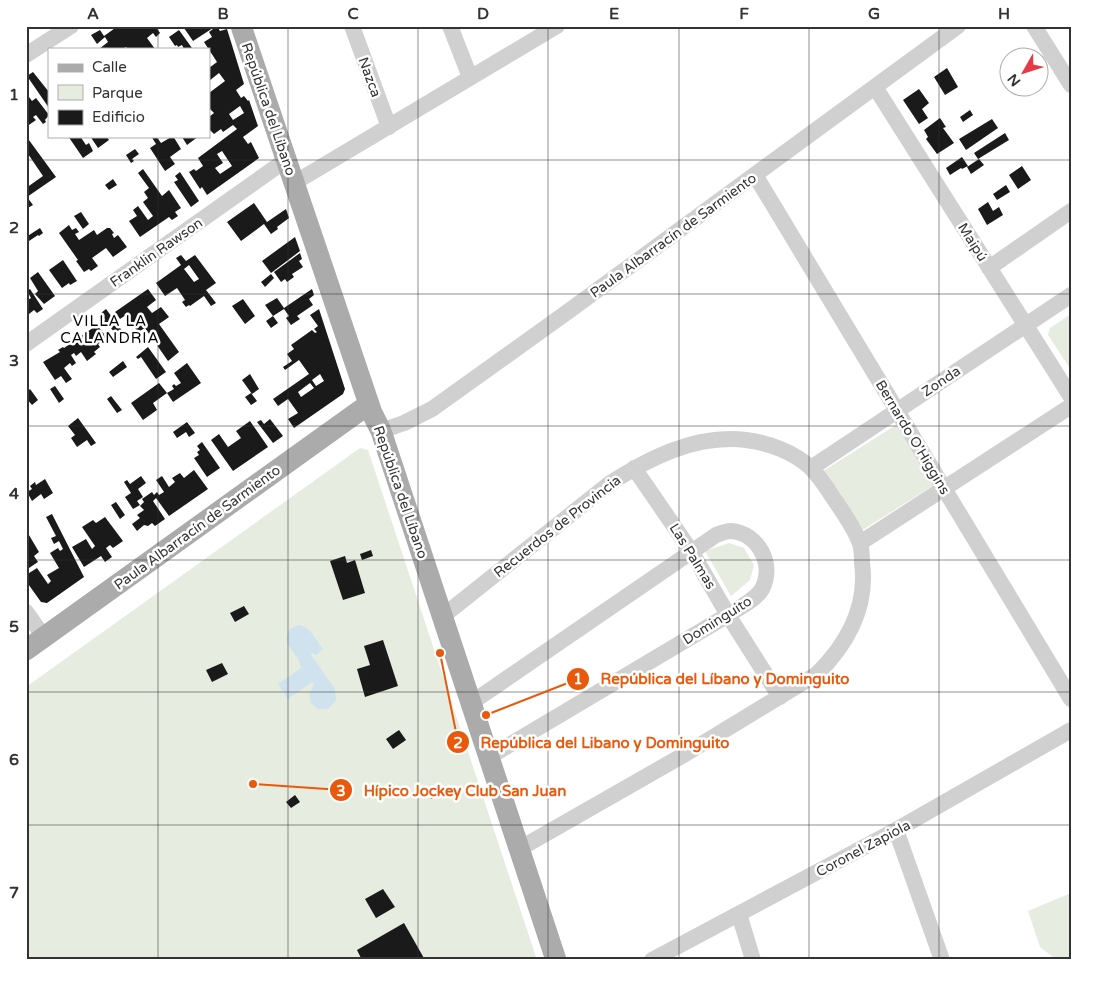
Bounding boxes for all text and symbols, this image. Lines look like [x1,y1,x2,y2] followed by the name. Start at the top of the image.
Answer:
[87,4,99,24] text: A
[217,4,229,24] text: B
[347,4,359,24] text: C
[477,4,489,24] text: D
[609,4,619,24] text: E
[739,4,749,24] text: F
[868,4,880,24] text: G
[998,4,1010,24] text: H
[238,41,299,178] street label: República del Líbano
[48,48,210,138] legend
[1000,48,1050,98] north arrow
[354,55,385,100] street label: Nazca
[92,58,127,76] text: Calle
[1004,70,1024,90] text: N
[92,84,143,102] text: Parque
[9,85,19,105] text: 1
[92,108,145,126] text: Edificio
[587,169,760,301] street label: Paula Albarracín de Sarmiento
[107,214,206,291] street label: Franklin Rawson
[9,218,19,238] text: 2
[954,220,991,265] street label: Maipú
[60,312,160,347] district label: VILLA LA CALANDRIA
[9,351,19,371] text: 3
[919,362,964,400] street label: Zonda
[872,377,954,498] street label: Bernardo O'Higgins
[370,424,431,561] street label: República del Líbano
[111,461,284,593] street label: Paula Albarracín de Sarmiento
[491,472,624,581] street label: Recuerdos de Provincia
[9,484,19,504] text: 4
[666,520,720,592] street label: Las Palmas
[680,592,755,648] street label: Dominguito
[9,617,19,637] text: 5
[566,664,859,694] callout: República del Líbano y Dominguito
[573,670,583,688] text: 1
[601,670,849,689] text: República del Líbano y Dominguito
[445,727,739,757] callout: República del Libano y Dominguito
[453,734,463,752] text: 2
[481,734,729,753] text: República del Libano y Dominguito
[9,750,19,770] text: 6
[328,775,576,805] callout: Hípico Jockey Club San Juan
[336,782,346,800] text: 3
[364,782,566,801] text: Hípico Jockey Club San Juan
[813,816,913,880] street label: Coronel Zapiola
[9,883,19,903] text: 7

